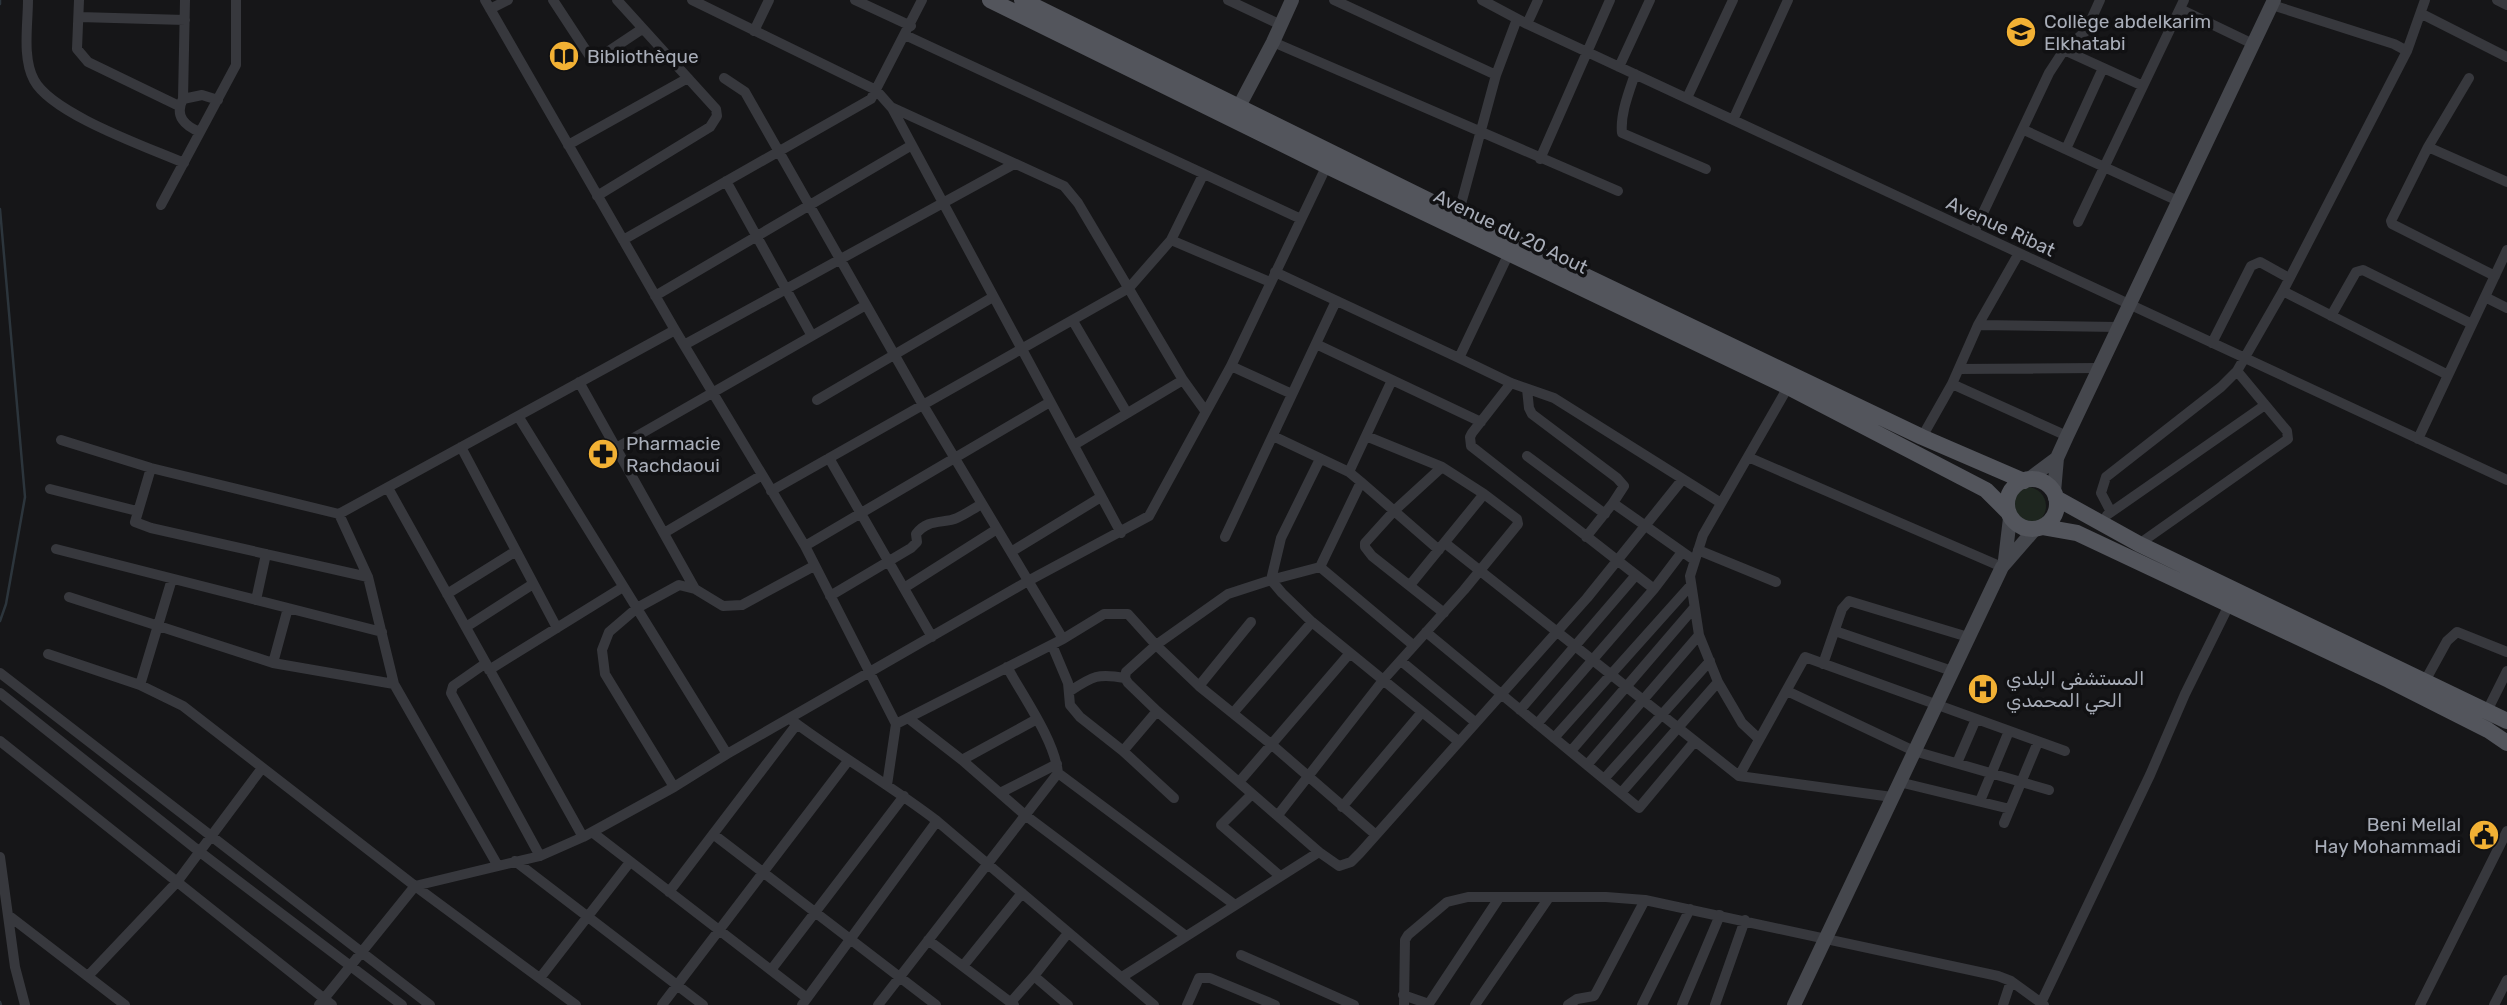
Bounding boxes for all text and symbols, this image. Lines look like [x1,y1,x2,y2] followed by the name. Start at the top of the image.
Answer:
[2044,10,2211,55] place label: Collège abdelkarim Elkhatabi
[2004,15,2038,49] school or university icon: Collège abdelkarim Elkhatabi
[547,39,581,73] library icon: Bibliothèque
[587,45,699,68] place label: Bibliothèque
[1430,184,1592,279] street label: Avenue du 20 Aout
[1943,191,2059,262] street label: Avenue Ribat
[626,432,721,477] place label: Pharmacie Rachdaoui
[586,437,620,471] pharmacy icon: Pharmacie Rachdaoui
[2006,667,2145,715] place label: المستشفى البلدي الحي المحمدي
[1966,672,2000,706] hospital icon: المستشفى البلدي الحي المحمدي
[2314,813,2461,858] place label: Beni Mellal Hay Mohammadi
[2467,818,2501,852] public building icon: Beni Mellal Hay Mohammadi

